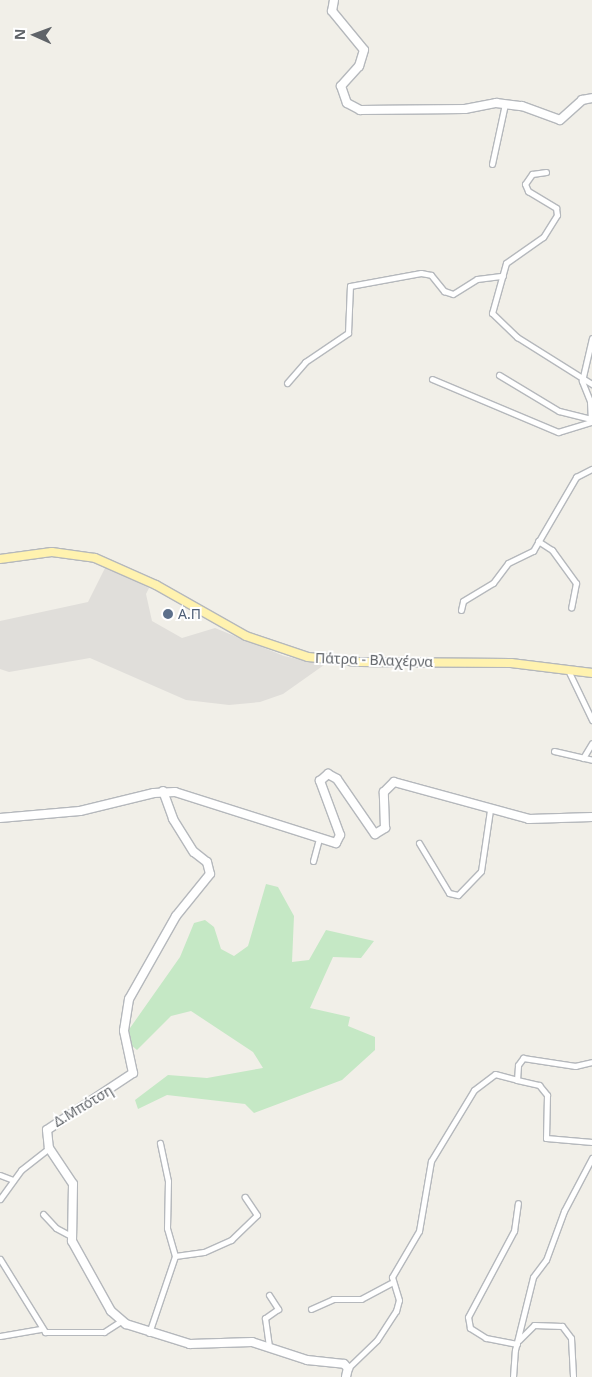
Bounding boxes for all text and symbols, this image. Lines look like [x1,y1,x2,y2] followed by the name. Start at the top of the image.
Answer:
[10,10,60,60] north arrow
[10,28,29,40] text: N
[178,606,201,622] place label: Α.Π
[162,608,174,620] marker: Α.Π
[315,650,433,670] street label: Πάτρα - Βλαχέρνα
[50,1082,116,1130] street label: Δ.Μπότση

